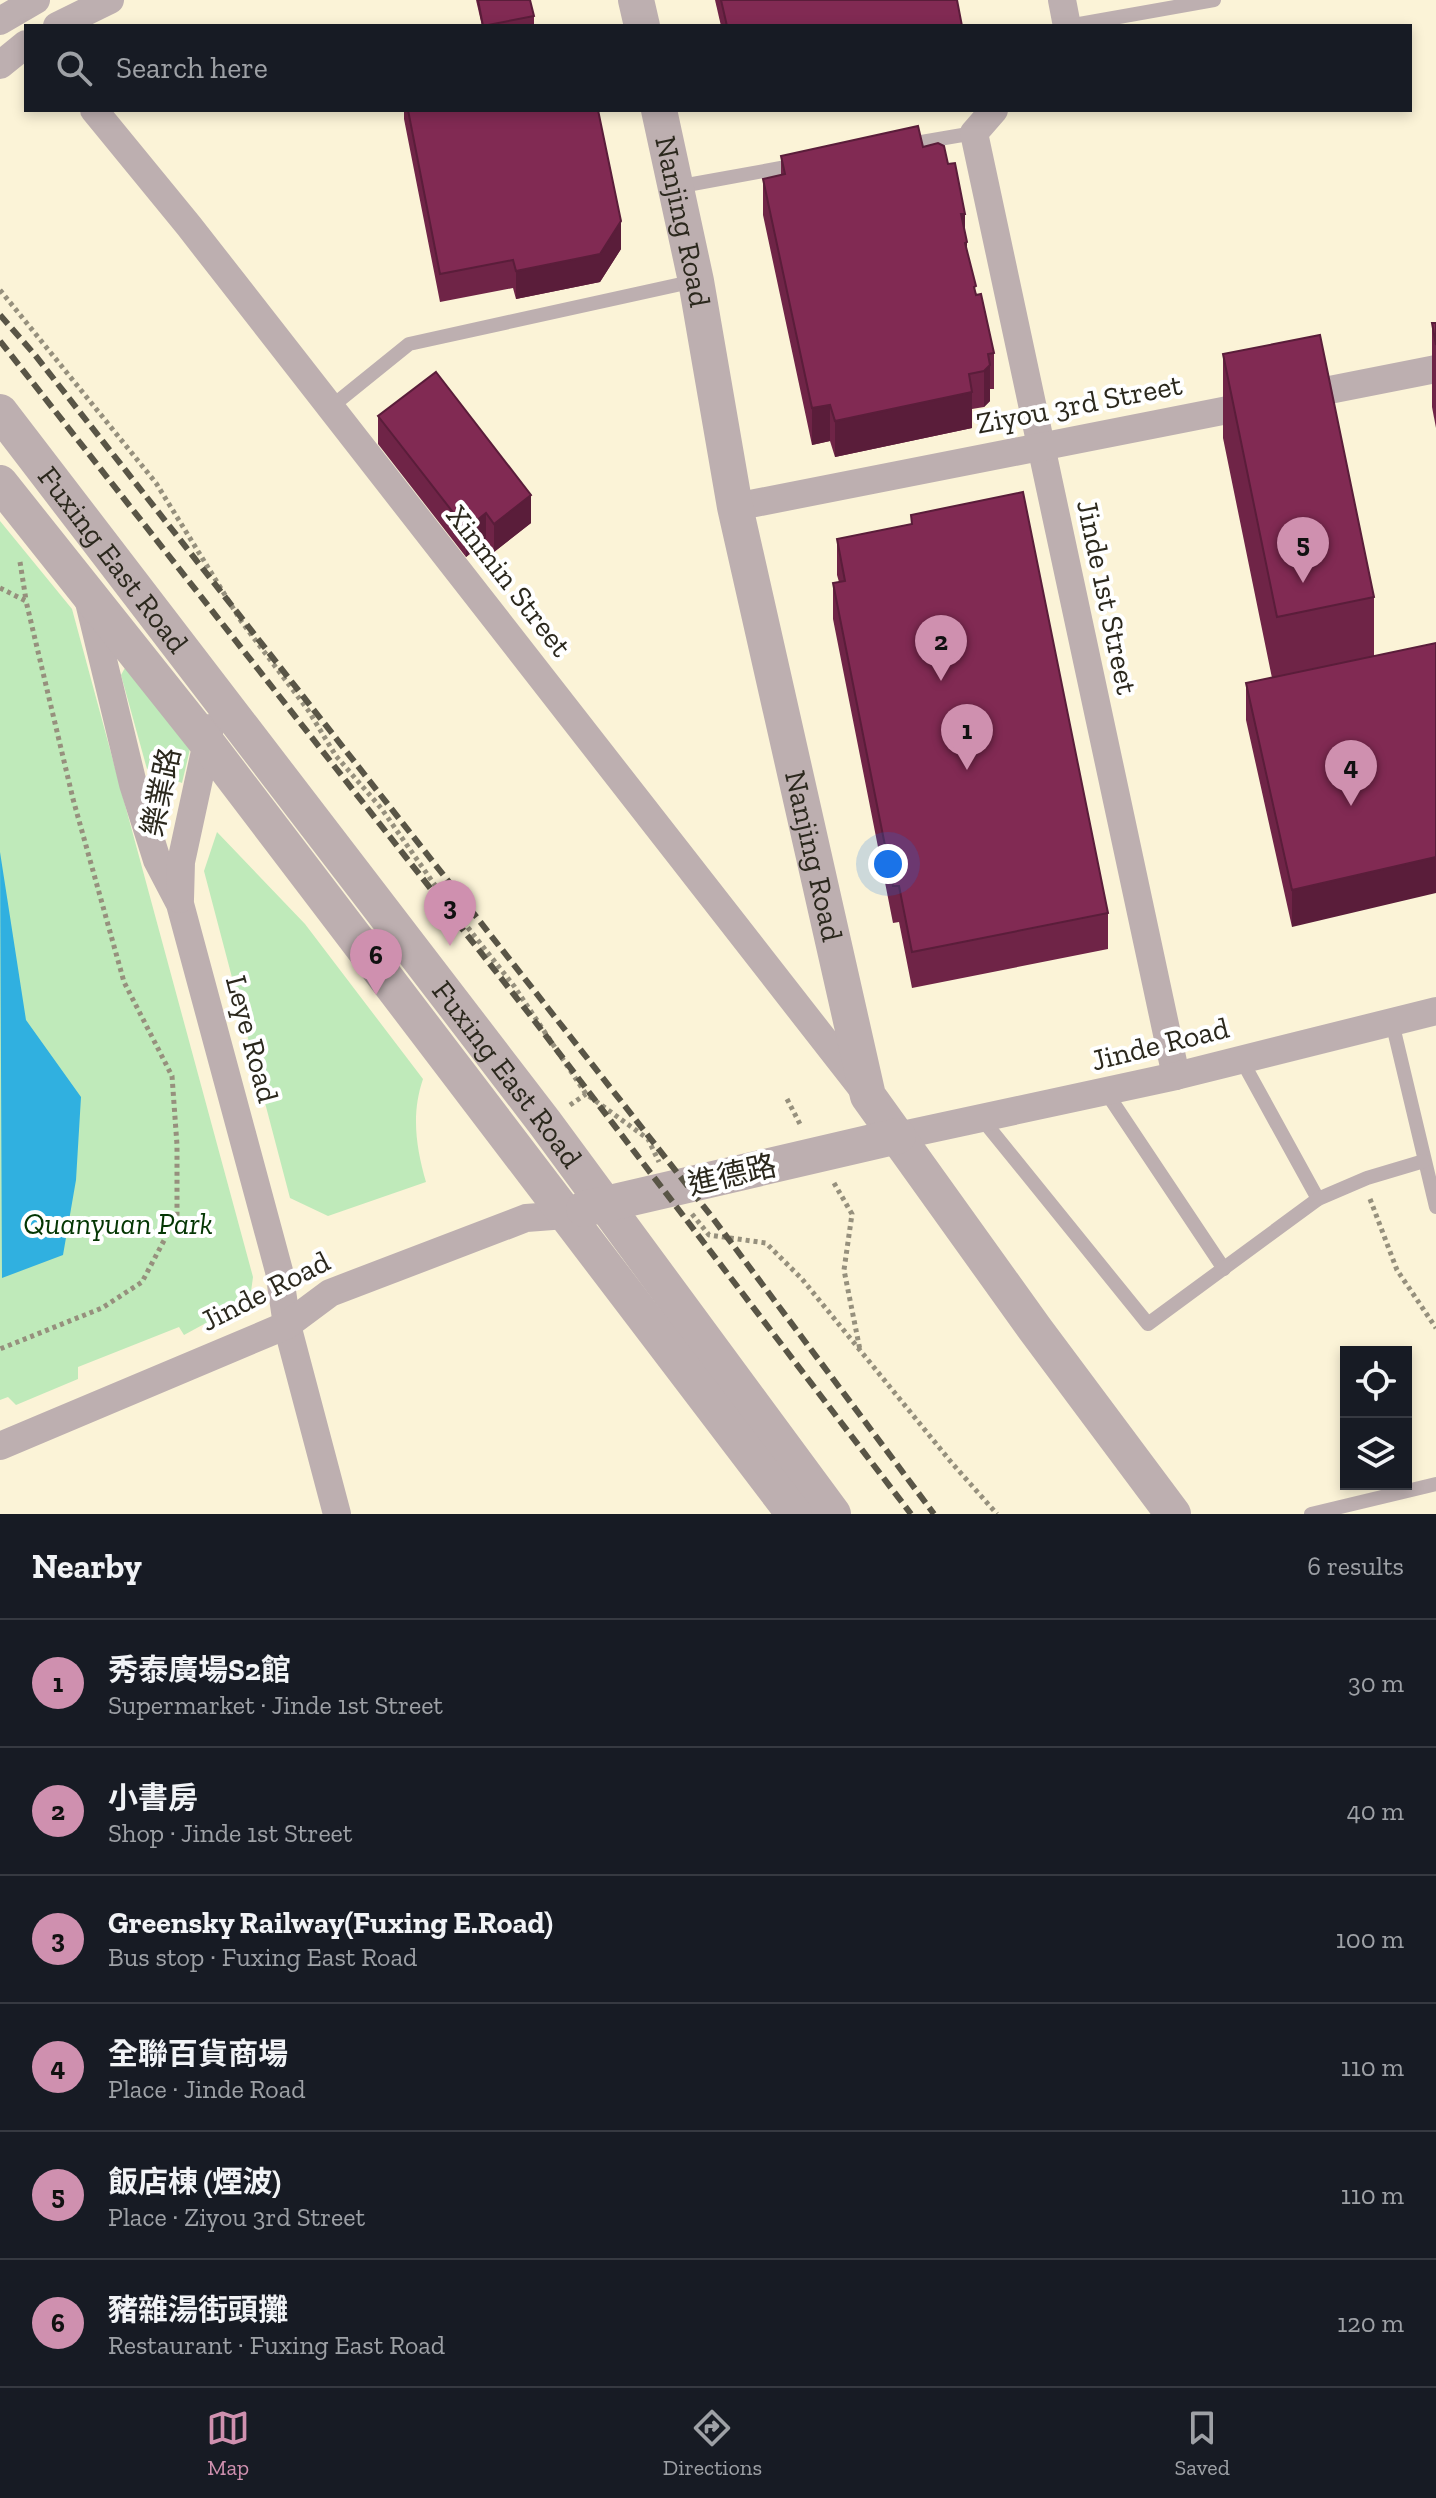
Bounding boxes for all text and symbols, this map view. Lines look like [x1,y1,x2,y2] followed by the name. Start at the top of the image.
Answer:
[24,24,1412,112] search box
[52,46,96,90] icon: search
[116,50,268,86] text: Search here
[647,133,718,310] street label: Nanjing Road
[973,366,1185,442] street label: Ziyou 3rd Street
[30,459,196,661] street label: Fuxing East Road
[1069,497,1145,697] street label: Jinde 1st Street
[439,498,579,664] street label: Xinmin Street
[1277,517,1329,583] pin: 5
[915,615,967,681] pin: 2
[941,704,993,770] pin: 1
[1325,740,1377,806] pin: 4
[134,744,188,840] street label: 樂業路
[777,767,851,945] street label: Nanjing Road
[868,844,908,884] your location
[424,880,476,946] pin: 3
[350,929,402,995] pin: 6
[218,971,286,1107] street label: Leye Road
[424,973,590,1175] street label: Fuxing East Road
[1087,1009,1233,1078] street label: Jinde Road
[684,1147,780,1203] street label: 進德路
[23,1206,213,1242] park label: Quanyuan Park
[194,1243,336,1339] street label: Jinde Road
[1340,1346,1412,1490] map controls
[1340,1346,1412,1418] button: locate
[1340,1418,1412,1490] button: layers
[32,1546,142,1587] text: Nearby
[1307,1550,1404,1582] text: 6 results
[108,1652,291,1688] text: 秀泰廣場S2館
[53,1667,63,1699] text: 1
[1348,1667,1404,1699] text: 30 m
[108,1689,443,1721] text: Supermarket · Jinde 1st Street
[108,1780,198,1816] text: 小書房
[51,1795,65,1827] text: 2
[1347,1795,1404,1827] text: 40 m
[108,1817,352,1849] text: Shop · Jinde 1st Street
[108,1905,553,1941] text: Greensky Railway(Fuxing E.Road)
[51,1923,65,1955] text: 3
[1336,1923,1404,1955] text: 100 m
[108,1941,417,1973] text: Bus stop · Fuxing East Road
[108,2036,288,2072] text: 全聯百貨商場
[51,2051,65,2083] text: 4
[1341,2051,1404,2083] text: 110 m
[108,2073,306,2105] text: Place · Jinde Road
[108,2164,281,2200] text: 飯店棟 (煙波)
[51,2179,65,2211] text: 5
[1341,2179,1404,2211] text: 110 m
[108,2201,365,2233] text: Place · Ziyou 3rd Street
[108,2292,288,2328] text: 豬雜湯街頭攤
[51,2307,65,2339] text: 6
[1337,2307,1404,2339] text: 120 m
[108,2329,445,2361] text: Restaurant · Fuxing East Road
[206,2406,250,2481] tab: Map
[663,2406,762,2481] tab: Directions
[1175,2406,1230,2481] tab: Saved

